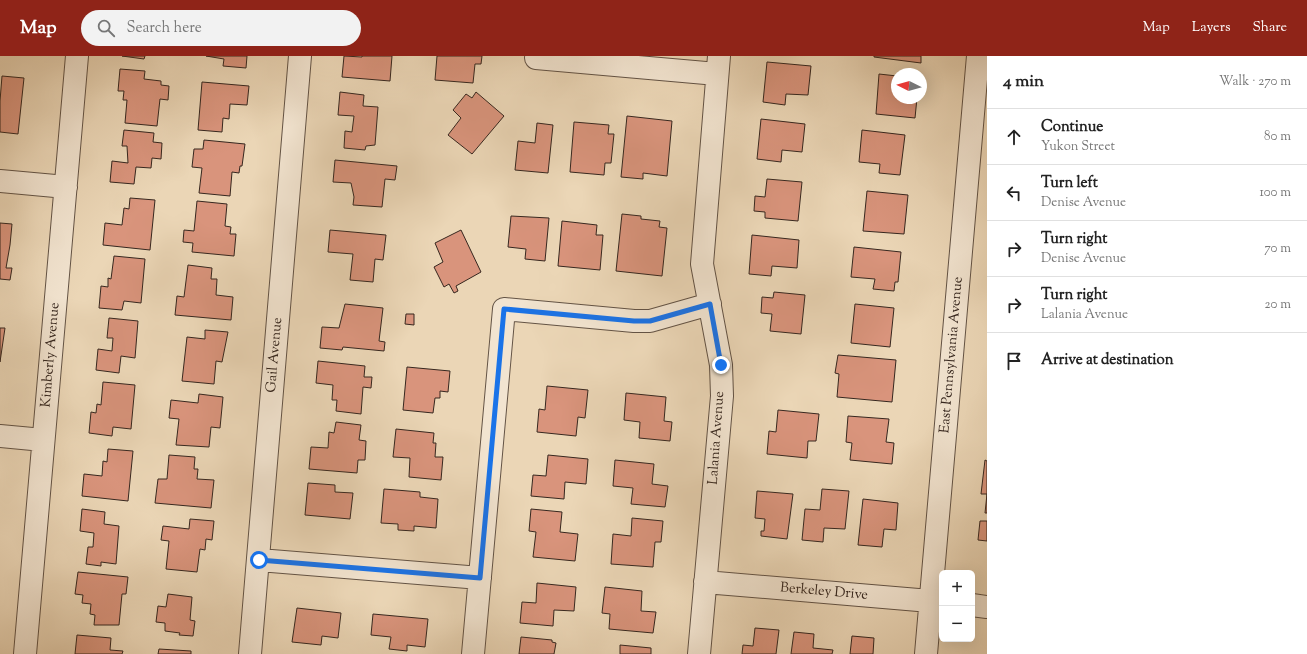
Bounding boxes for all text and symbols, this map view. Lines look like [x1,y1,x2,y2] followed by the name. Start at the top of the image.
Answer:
[81,10,361,46] search box
[20,15,57,42] text: Map
[95,17,117,39] icon: search
[127,18,202,39] text: Search here
[1143,18,1170,38] text: Map
[1192,18,1230,38] text: Layers
[1252,18,1287,38] text: Share
[891,68,927,104] north arrow
[1003,70,1044,94] text: 4 min
[1219,73,1291,91] text: Walk · 270 m
[1041,117,1103,138] text: Continue
[1003,126,1025,148] icon: ahead
[1264,128,1291,146] text: 80 m
[1041,138,1115,156] text: Yukon Street
[1041,173,1098,194] text: Turn left
[1003,182,1025,204] icon: left
[1259,184,1291,202] text: 100 m
[1041,194,1126,212] text: Denise Avenue
[1041,229,1107,250] text: Turn right
[1003,238,1025,260] icon: right
[1264,240,1291,258] text: 70 m
[1041,250,1126,268] text: Denise Avenue
[935,276,969,434] street label: East Pennsylvania Avenue
[1041,285,1107,306] text: Turn right
[1003,294,1025,316] icon: right
[1265,296,1291,314] text: 20 m
[36,302,66,408] street label: Kimberly Avenue
[1041,306,1128,324] text: Lalania Avenue
[262,316,288,394] street label: Gail Avenue
[1003,350,1025,372] icon: arrive
[1041,350,1174,371] text: Arrive at destination
[712,356,730,374] route end
[704,391,730,485] street label: Lalania Avenue
[250,551,268,569] route start
[939,570,975,642] map controls
[939,570,975,606] button: +
[779,578,869,606] street label: Berkeley Drive
[939,606,975,642] button: −

